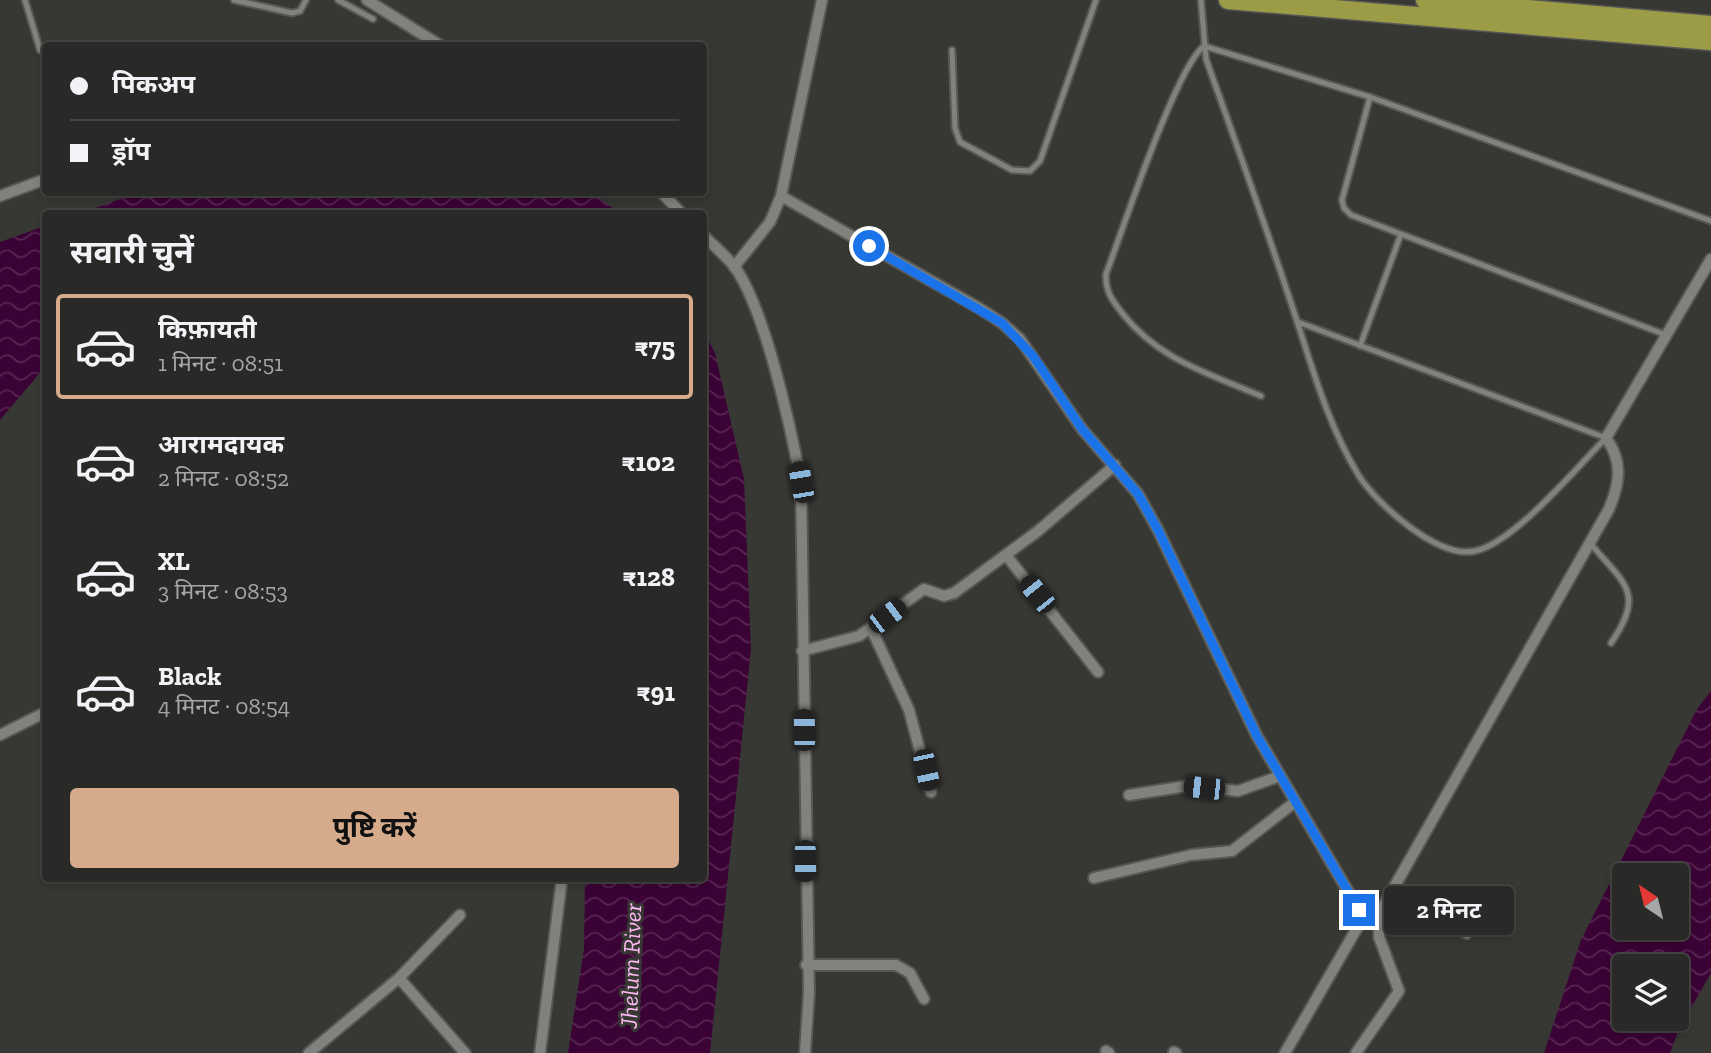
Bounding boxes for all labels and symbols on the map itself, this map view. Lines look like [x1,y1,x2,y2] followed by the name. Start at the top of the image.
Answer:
[853,230,885,262] route start
[788,459,815,505] car
[1016,571,1059,617] car
[864,595,911,637] car
[794,709,815,751] car
[912,747,941,793] car
[1183,775,1226,801] car
[795,840,816,882] car
[1612,863,1689,940] north arrow
[1384,886,1513,934] callout: 2 मिनट
[1343,894,1375,926] route end
[614,902,647,1030] water label: Jhelum River

